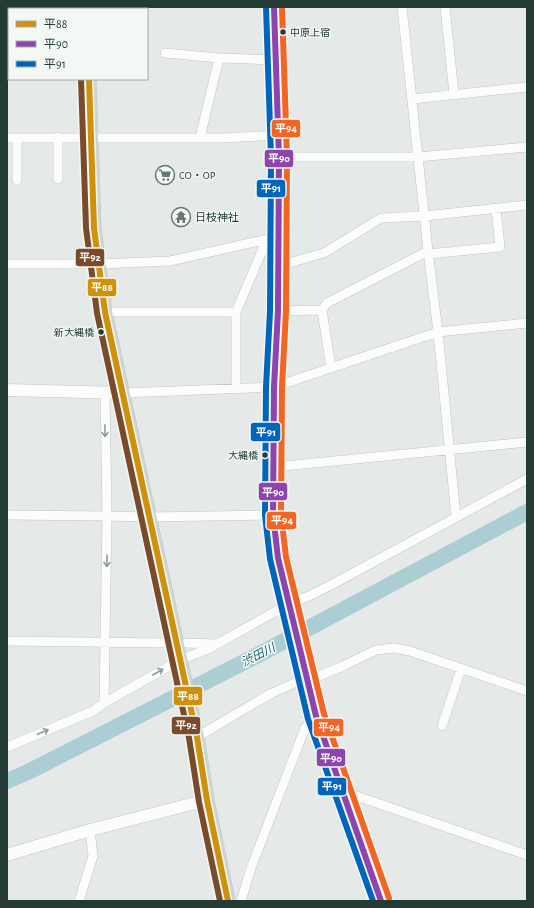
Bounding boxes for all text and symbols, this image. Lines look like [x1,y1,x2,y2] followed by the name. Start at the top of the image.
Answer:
[8,8,148,80] legend
[44,18,68,30] text: 平88
[278,27,288,37] marker: 中原上宿
[290,28,330,38] place label: 中原上宿
[44,38,68,50] text: 平90
[44,58,66,70] text: 平91
[271,119,301,138] line badge: 平94
[275,123,297,134] text: 平94
[264,149,294,168] line badge: 平90
[268,153,290,164] text: 平90
[154,164,176,186] supermarket icon: CO・OP
[179,170,216,181] place label: CO・OP
[256,179,286,198] line badge: 平91
[261,183,281,194] text: 平91
[170,206,192,228] temple icon: 日枝神社
[195,212,239,223] place label: 日枝神社
[75,248,105,267] line badge: 平92
[79,252,101,263] text: 平92
[87,278,117,297] line badge: 平88
[91,282,113,293] text: 平88
[54,327,94,338] place label: 新大縄橋
[96,327,106,337] marker: 新大縄橋
[250,422,281,442] line badge: 平91
[102,424,109,437] one-way arrow
[256,427,276,438] text: 平91
[228,450,258,461] place label: 大縄橋
[260,450,270,460] marker: 大縄橋
[258,482,288,501] line badge: 平90
[262,487,284,498] text: 平90
[266,511,297,530] line badge: 平94
[271,515,293,526] text: 平94
[103,554,110,567] one-way arrow
[239,640,279,669] water label: 渋田川
[152,668,164,676] one-way arrow
[173,686,203,706] line badge: 平88
[177,691,199,702] text: 平88
[171,716,201,735] line badge: 平92
[313,718,344,737] line badge: 平94
[175,720,197,731] text: 平92
[318,722,340,733] text: 平94
[37,728,49,735] one-way arrow
[316,748,346,767] line badge: 平90
[320,753,342,764] text: 平90
[317,777,347,796] line badge: 平91
[322,781,342,792] text: 平91

